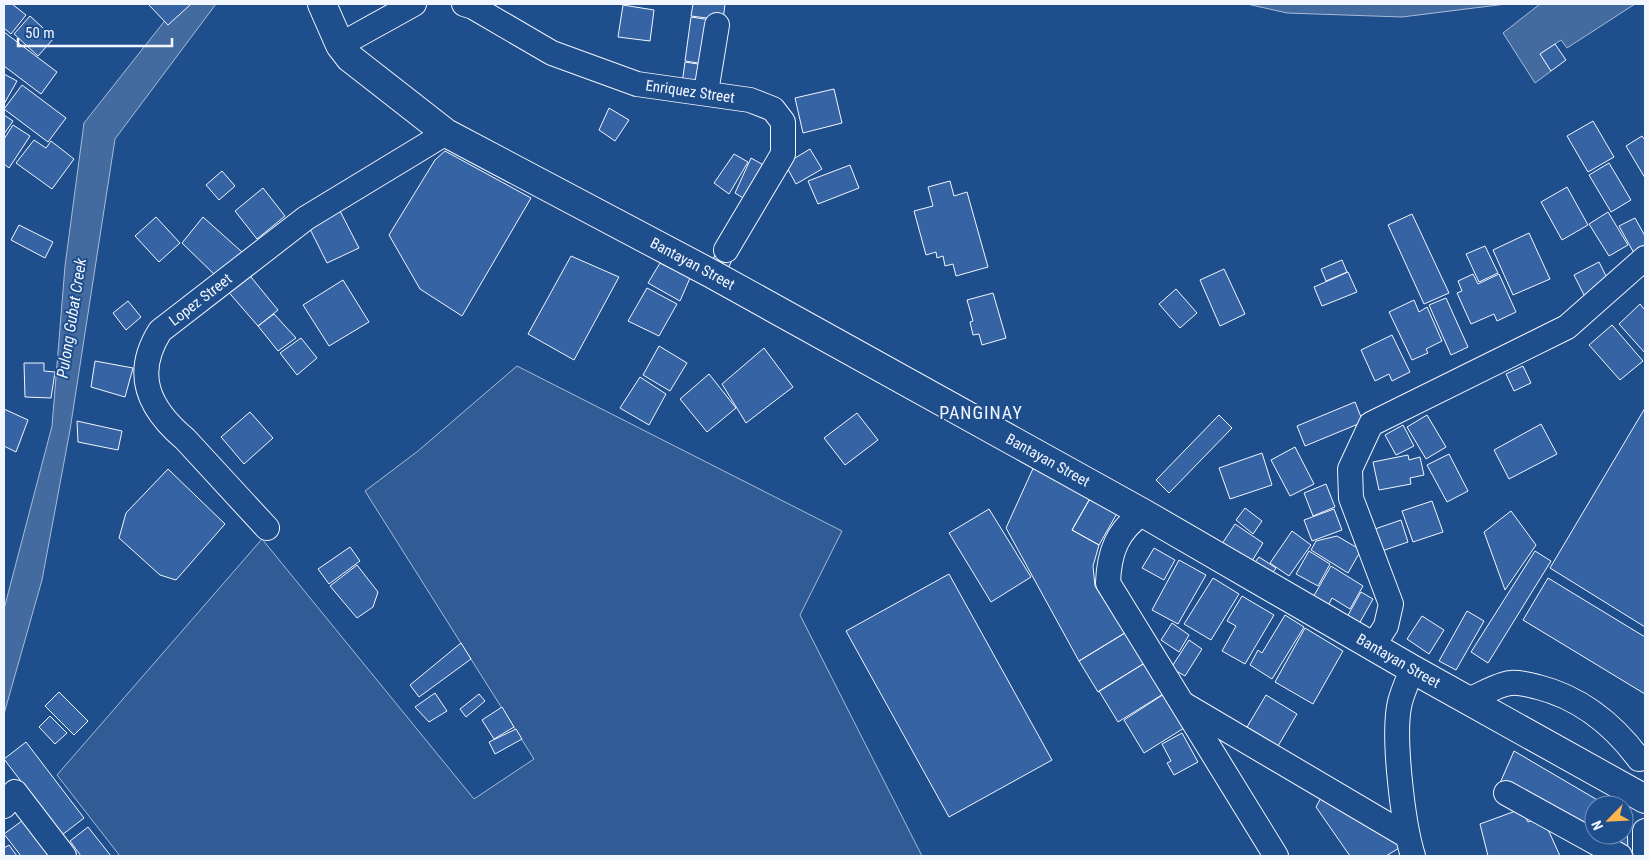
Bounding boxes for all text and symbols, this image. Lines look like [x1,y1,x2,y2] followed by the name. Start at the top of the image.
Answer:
[18,15,171,47] scale bar
[25,24,55,42] text: 50 m
[644,76,736,107] street label: Enriquez Street
[647,234,738,294] street label: Bantayan Street
[53,256,91,379] water label: Pulong Gubat Creek
[166,270,235,330] street label: Lopez Street
[939,402,1023,423] district label: PANGINAY
[1003,430,1093,491] street label: Bantayan Street
[1353,630,1443,692] street label: Bantayan Street
[1584,795,1634,845] north arrow
[1588,818,1606,832] text: N

